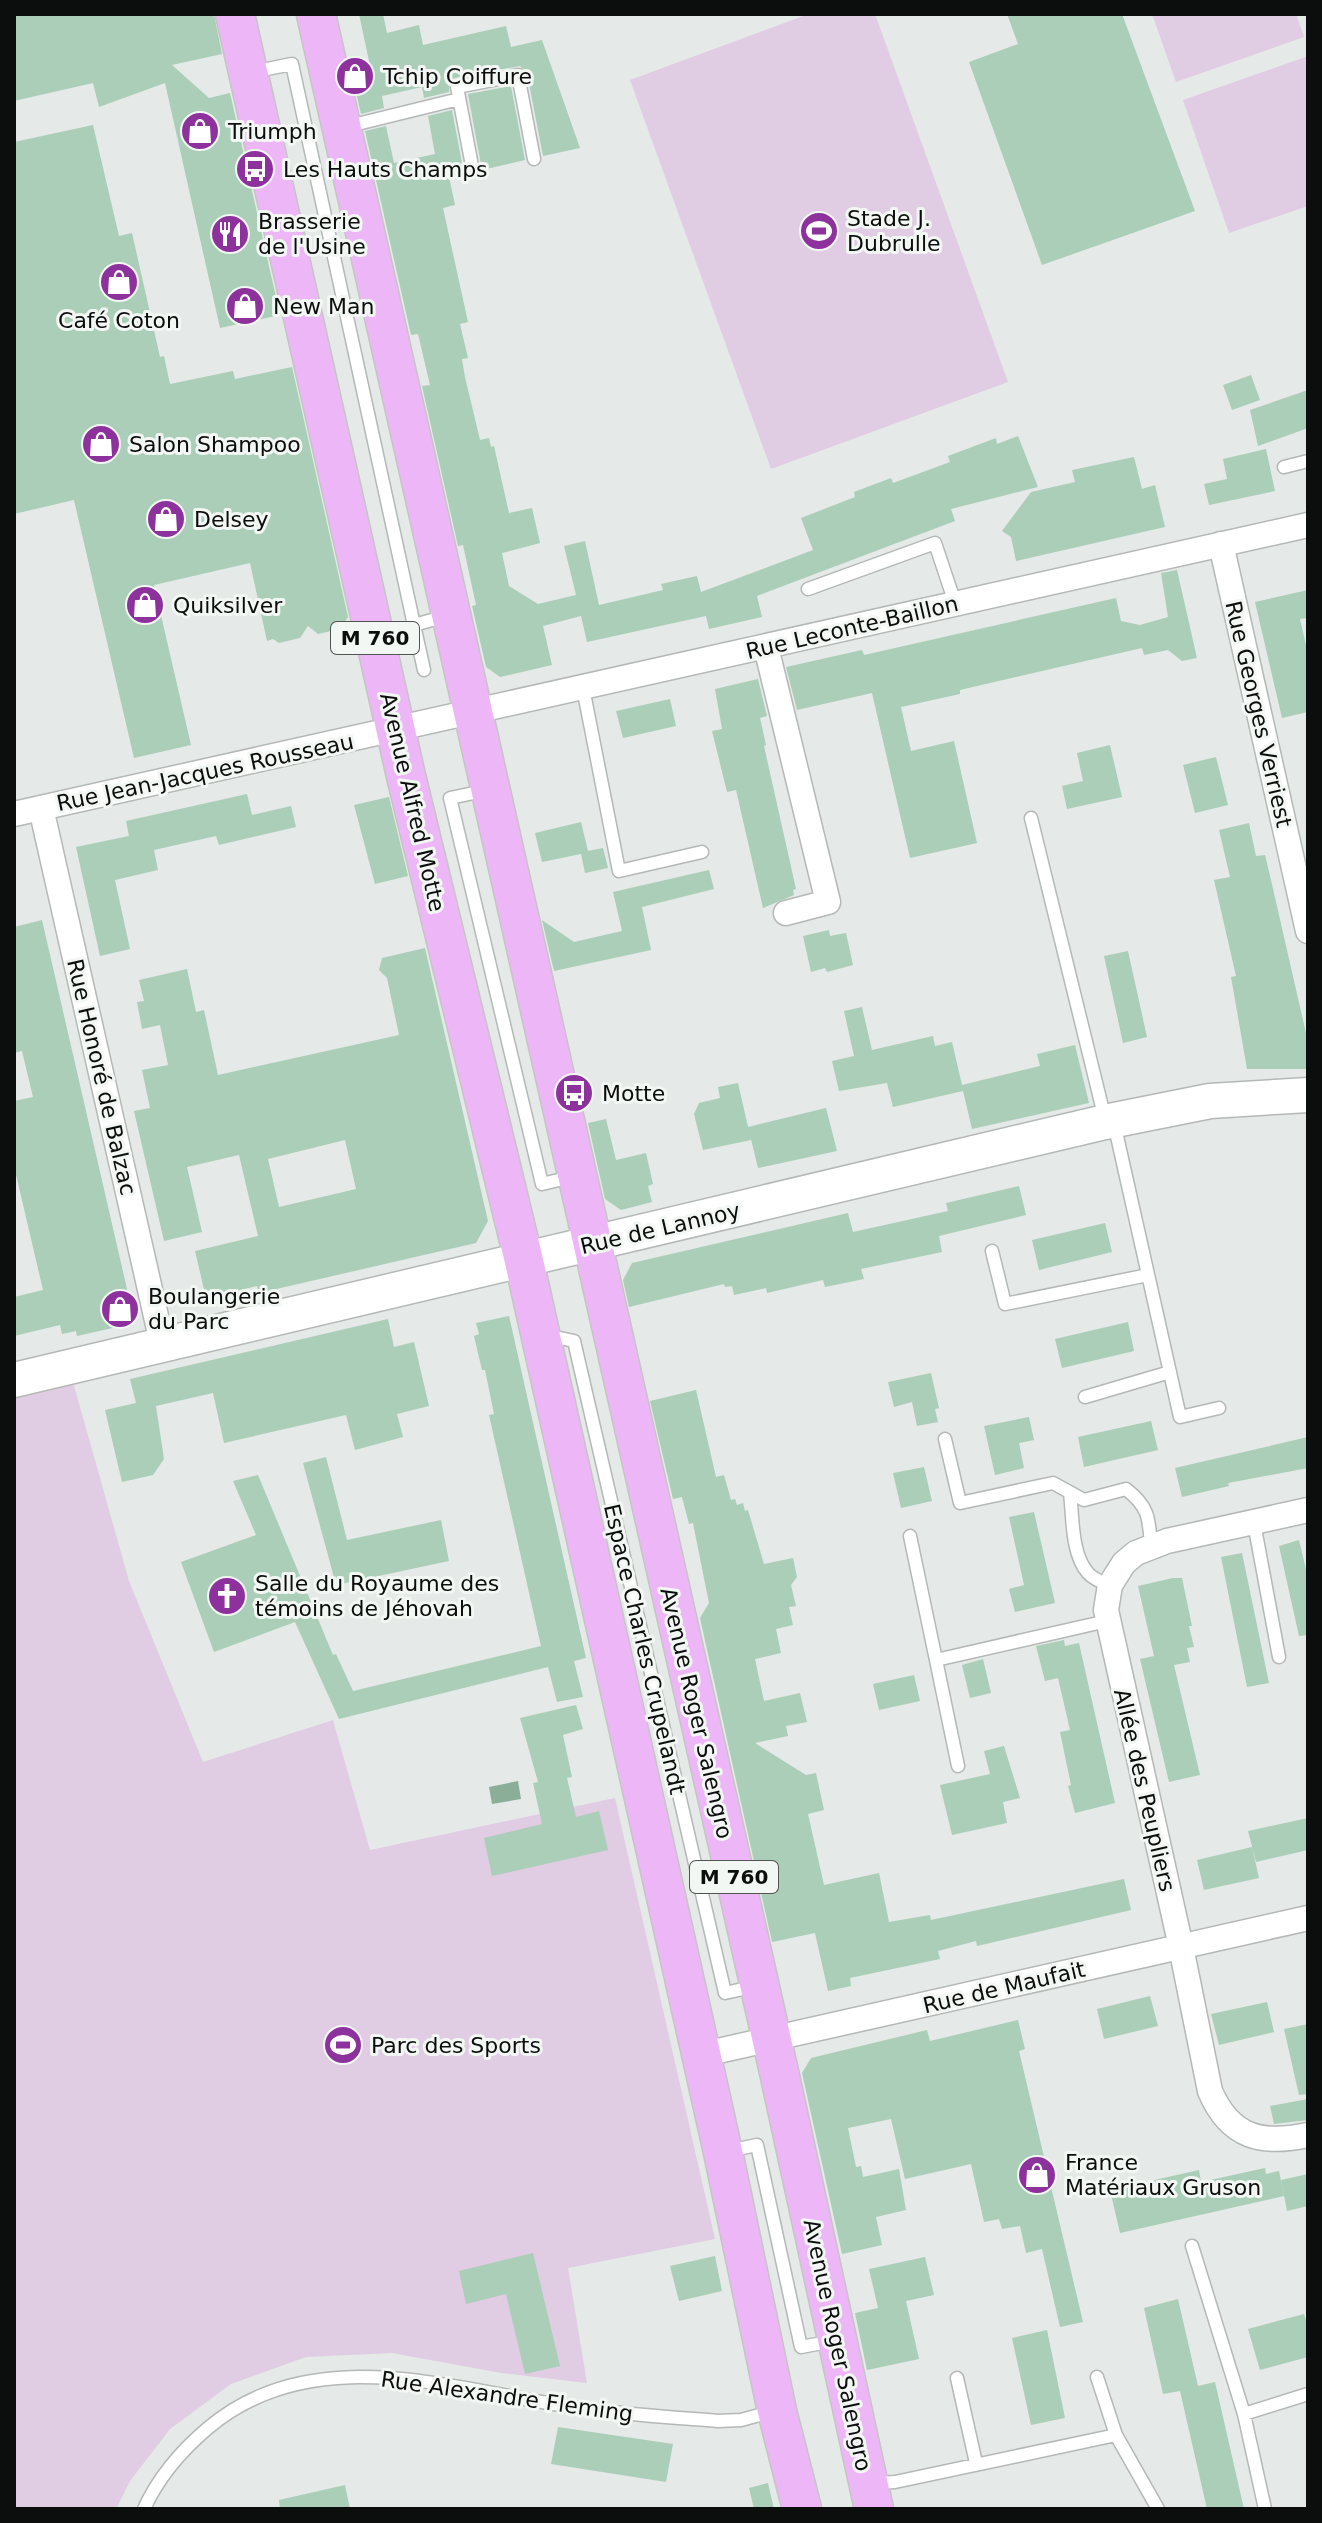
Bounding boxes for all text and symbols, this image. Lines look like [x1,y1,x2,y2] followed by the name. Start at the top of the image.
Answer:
[334,55,376,97] shop icon: Tchip Coiffure
[382,64,532,89] place label: Tchip Coiffure
[179,110,221,152] shop icon: Triumph
[227,119,317,144] place label: Triumph
[234,148,276,190] bus stop icon: Les Hauts Champs
[283,157,488,182] place label: Les Hauts Champs
[847,206,941,256] place label: Stade J. Dubrulle
[258,209,366,259] place label: Brasserie de l'Usine
[798,210,840,252] sports icon: Stade J. Dubrulle
[209,213,251,255] restaurant icon: Brasserie de l'Usine
[98,261,140,303] shop icon: Café Coton
[224,285,266,327] shop icon: New Man
[273,294,374,319] place label: New Man
[58,308,180,333] place label: Café Coton
[80,423,122,465] shop icon: Salon Shampoo
[129,432,301,457] place label: Salon Shampoo
[145,498,187,540] shop icon: Delsey
[194,507,269,532] place label: Delsey
[124,584,166,626] shop icon: Quiksilver
[743,591,961,664] street label: Rue Leconte-Baillon
[173,593,283,618] place label: Quiksilver
[1220,598,1297,830] street label: Rue Georges Verriest
[331,622,419,654] road number: M 760
[375,690,450,914] street label: Avenue Alfred Motte
[54,729,356,816] street label: Rue Jean-Jacques Rousseau
[62,957,141,1198] street label: Rue Honoré de Balzac
[553,1072,595,1114] bus stop icon: Motte
[602,1081,665,1106] place label: Motte
[578,1198,743,1259] street label: Rue de Lannoy
[148,1284,280,1334] place label: Boulangerie du Parc
[99,1288,141,1330] shop icon: Boulangerie du Parc
[599,1501,690,1797] street label: Espace Charles Crupelandt
[255,1571,499,1621] place label: Salle du Royaume des témoins de Jéhovah
[206,1575,248,1617] church icon: Salle du Royaume des témoins de Jéhovah
[655,1585,738,1841] street label: Avenue Roger Salengro
[1109,1686,1180,1894] street label: Allée des Peupliers
[690,1861,778,1893] road number: M 760
[921,1957,1088,2018] street label: Rue de Maufait
[322,2024,364,2066] sports icon: Parc des Sports
[371,2033,541,2058] place label: Parc des Sports
[1065,2150,1261,2200] place label: France Matériaux Gruson
[1016,2154,1058,2196] shop icon: France Matériaux Gruson
[799,2217,876,2473] street label: Avenue Roger Salengro
[379,2366,635,2427] street label: Rue Alexandre Fleming

